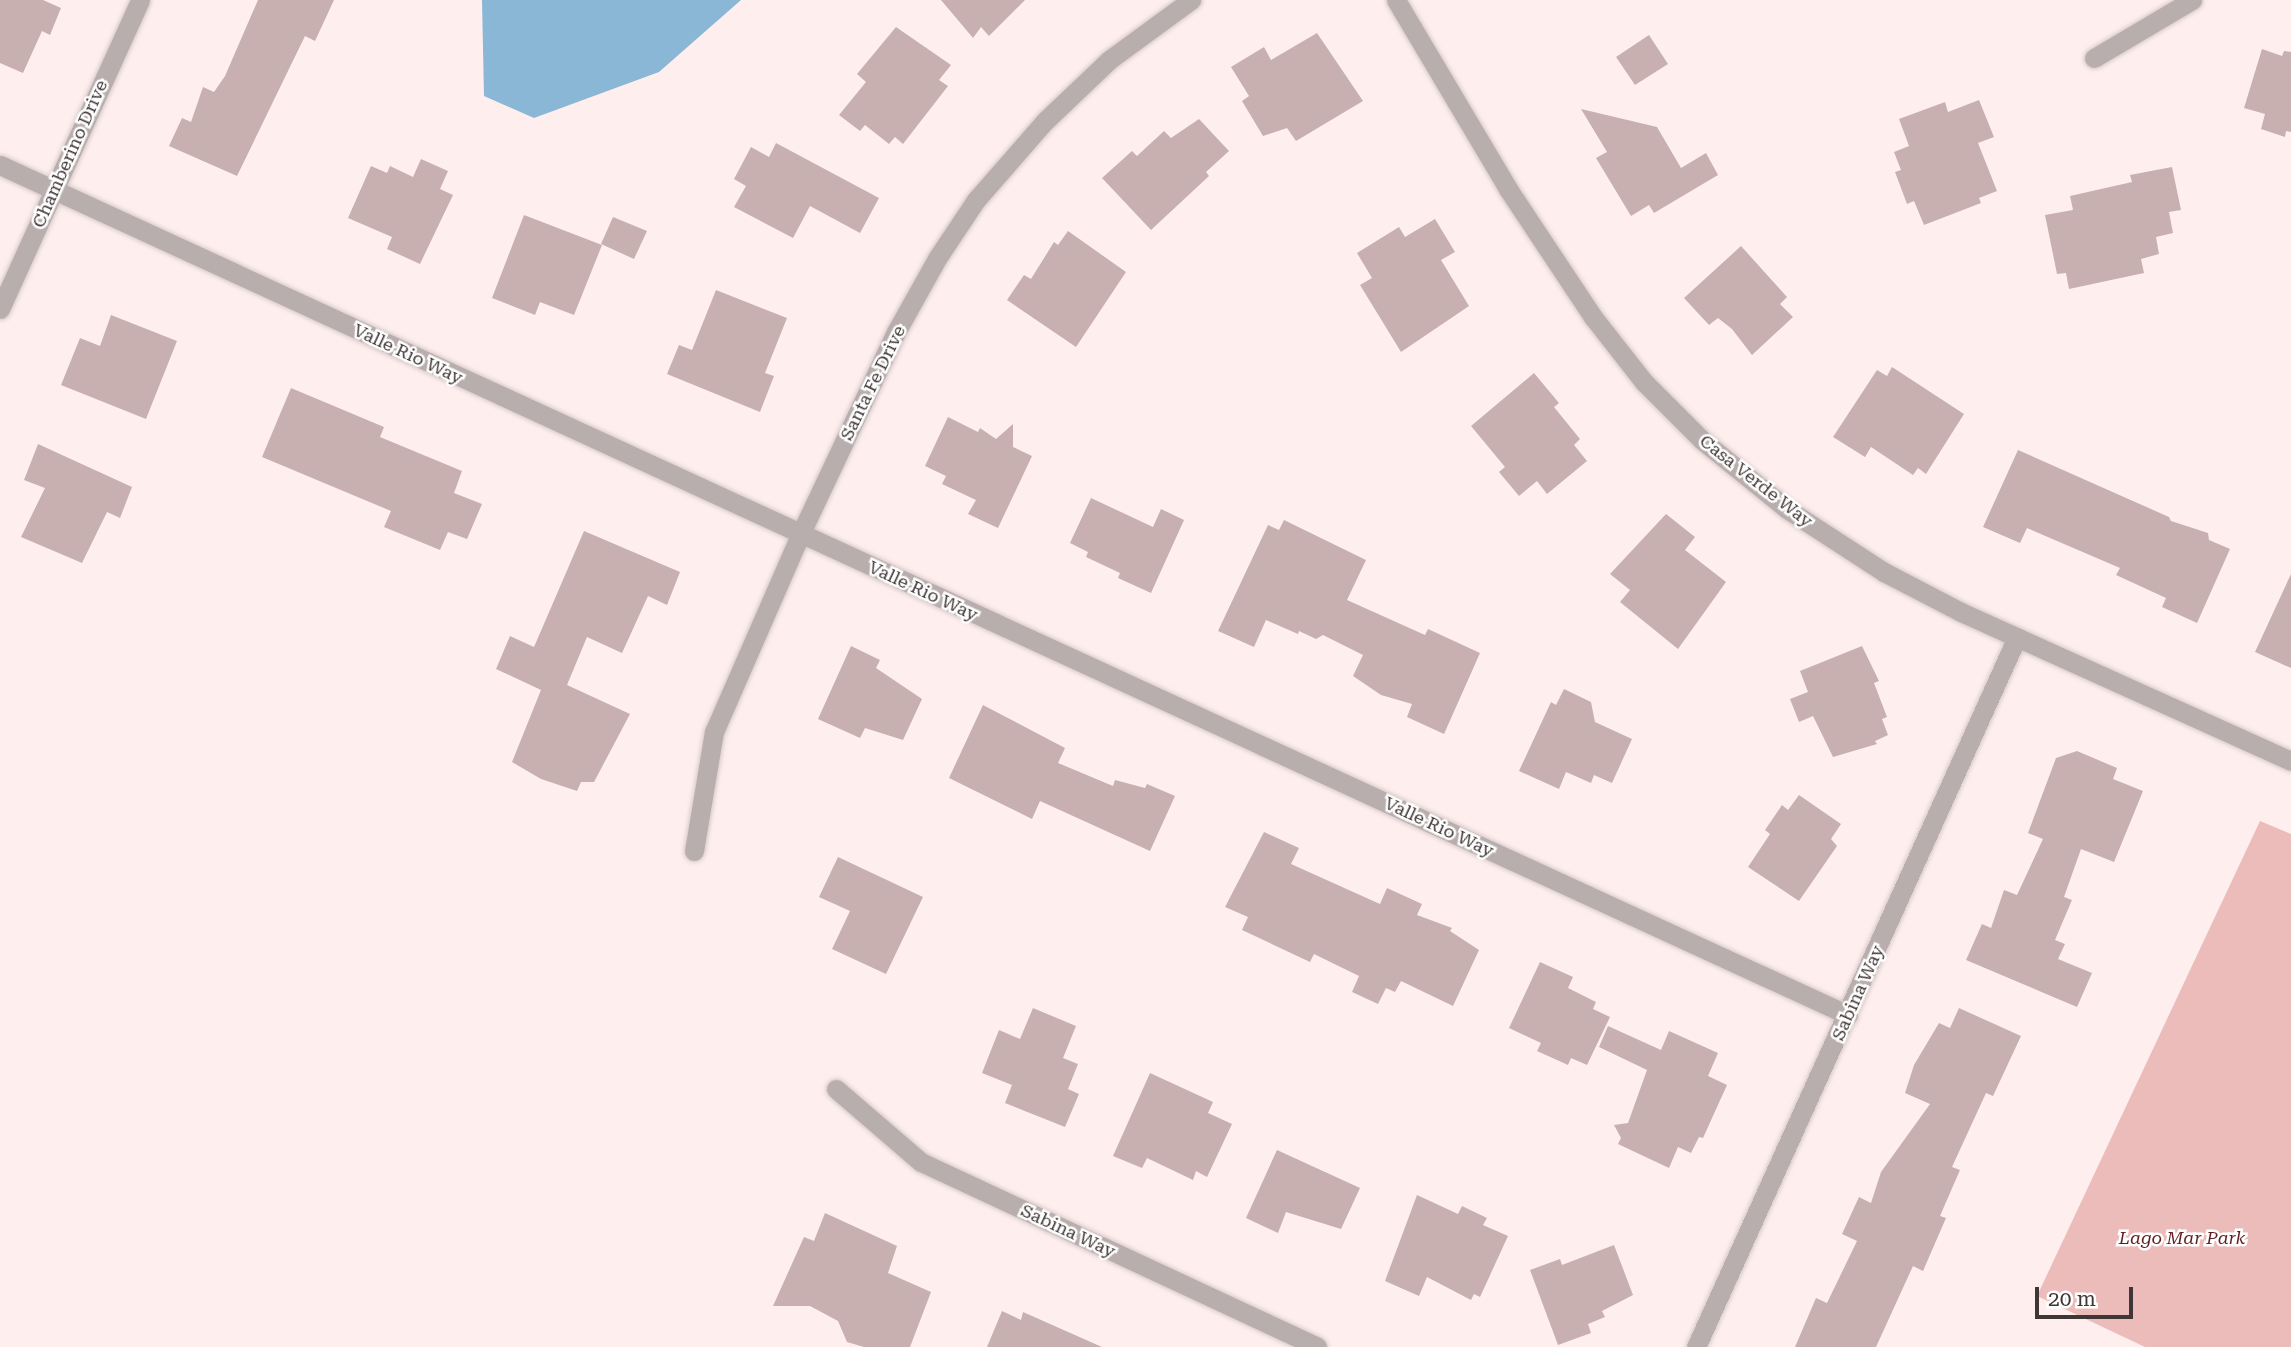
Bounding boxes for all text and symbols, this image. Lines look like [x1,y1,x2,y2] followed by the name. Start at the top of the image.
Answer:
[28,77,112,231] street label: Chamberino Drive
[350,319,466,389] street label: Valle Rio Way
[836,322,910,444] street label: Santa Fe Drive
[1695,430,1817,532] street label: Casa Verde Way
[865,556,981,626] street label: Valle Rio Way
[1381,792,1497,862] street label: Valle Rio Way
[1827,942,1889,1044] street label: Sabina Way
[1017,1200,1119,1262] street label: Sabina Way
[2119,1227,2245,1249] park label: Lago Mar Park
[2039,1274,2137,1318] scale bar
[2048,1287,2096,1311] text: 20 m

